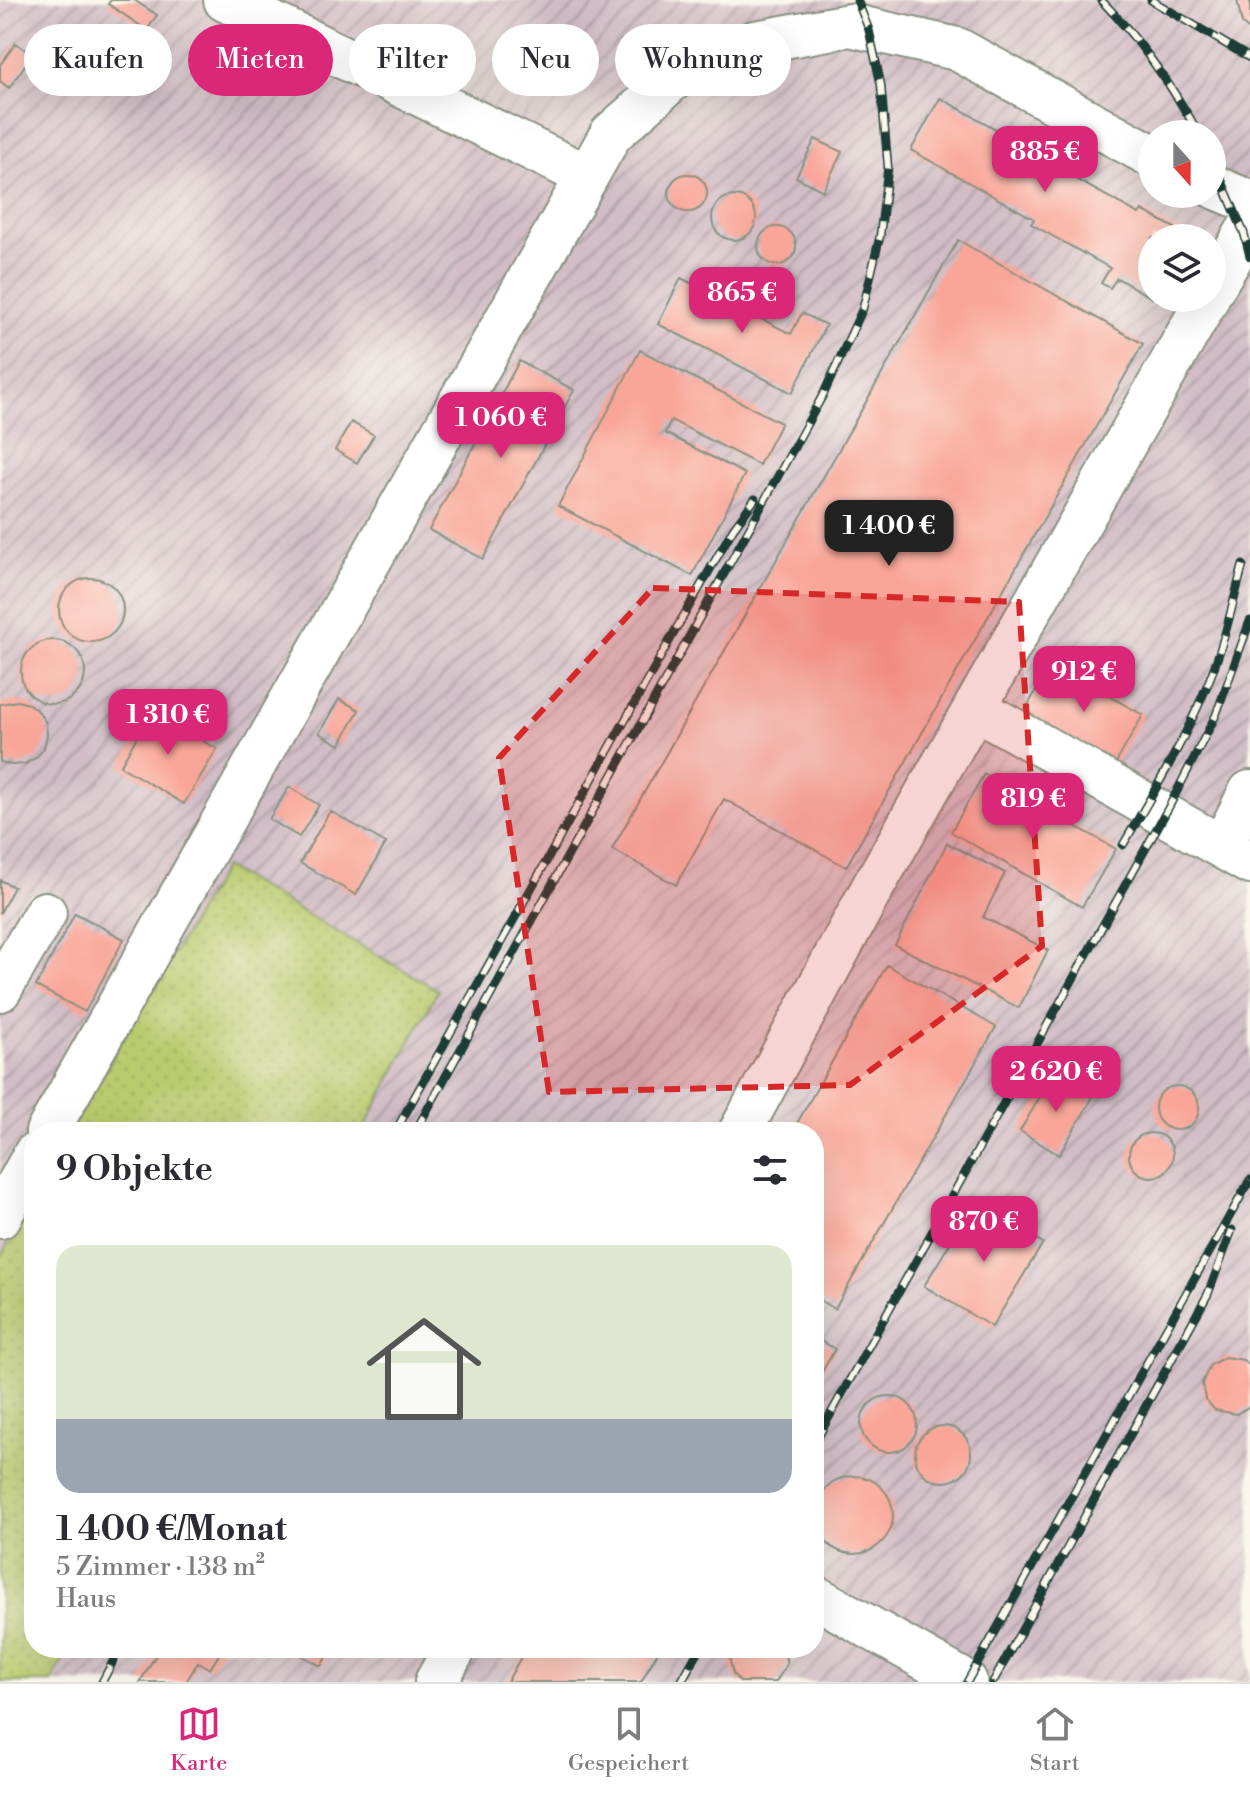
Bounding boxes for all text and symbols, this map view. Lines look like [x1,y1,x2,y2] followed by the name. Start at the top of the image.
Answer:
[24,24,172,96] chip: Kaufen
[188,24,333,96] chip: Mieten
[349,24,476,96] chip: Filter
[492,24,599,96] chip: Neu
[615,24,791,96] chip: Wohnung
[1138,120,1226,208] north arrow
[1138,120,1226,312] map controls
[989,126,1101,194] pin: 885 €
[1010,136,1080,168] text: 885 €
[1138,224,1226,312] button: layers
[686,267,798,335] pin: 865 €
[707,277,777,309] text: 865 €
[427,392,575,460] pin: 1 060 €
[455,402,547,434] text: 1 060 €
[815,500,963,568] pin: 1 400 €
[843,510,935,542] text: 1 400 €
[1028,646,1140,714] pin: 912 €
[1051,656,1117,688] text: 912 €
[94,689,242,757] pin: 1 310 €
[126,699,210,731] text: 1 310 €
[977,773,1089,841] pin: 819 €
[1000,783,1066,815] text: 819 €
[982,1046,1130,1114] pin: 2 620 €
[1009,1056,1103,1088] text: 2 620 €
[748,1148,792,1192] icon: filters
[56,1149,213,1191] text: 9 Objekte
[928,1196,1040,1264] pin: 870 €
[949,1206,1019,1238] text: 870 €
[352,1297,496,1441] icon: home
[56,1509,287,1551] text: 1 400 €/Monat
[56,1551,265,1583] text: 5 Zimmer · 138 m²
[56,1583,116,1615] text: Haus
[170,1702,227,1777] tab: Karte
[568,1702,689,1777] tab: Gespeichert
[1030,1702,1080,1777] tab: Start

